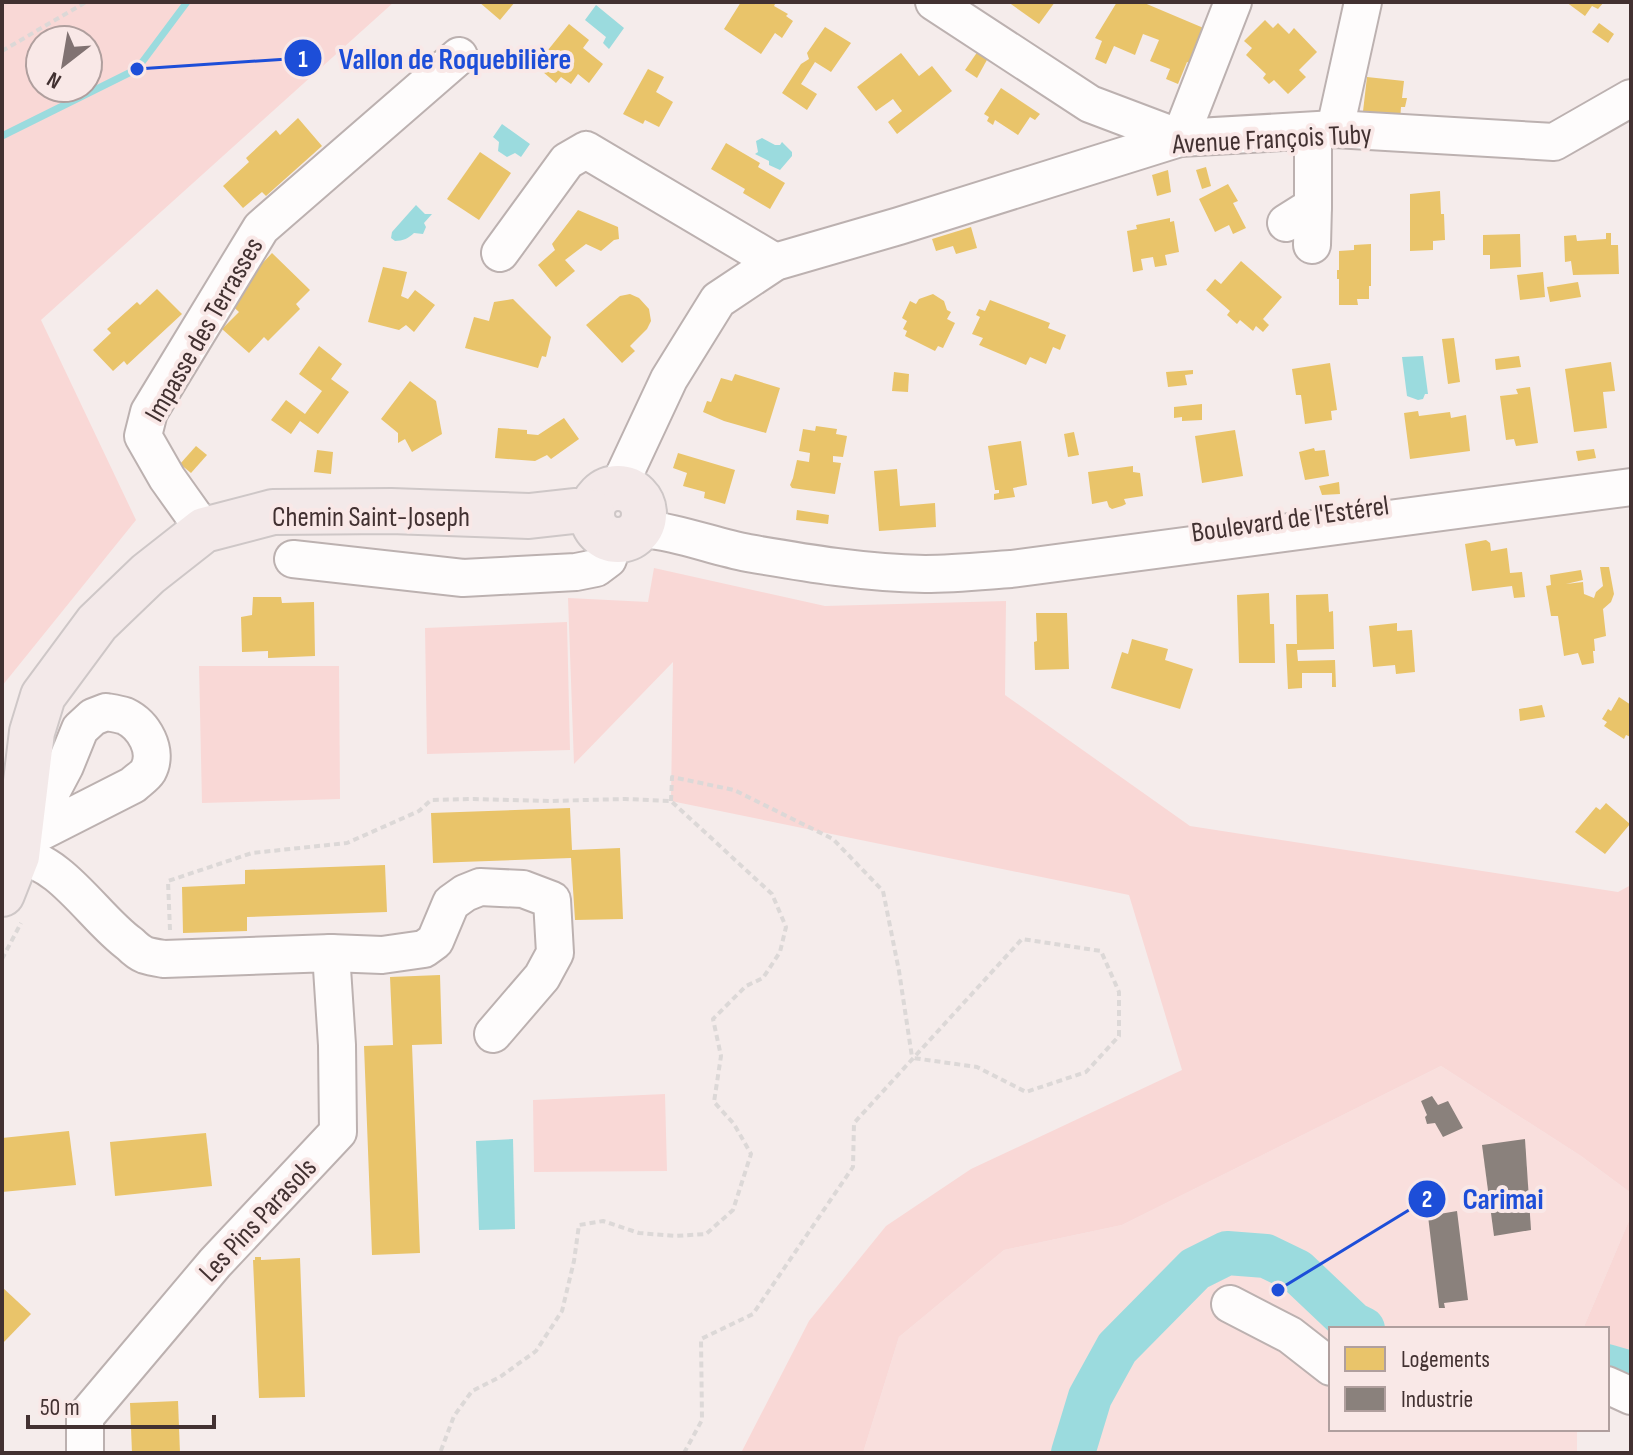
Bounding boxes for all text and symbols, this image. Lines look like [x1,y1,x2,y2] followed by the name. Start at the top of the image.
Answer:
[24,24,104,104] north arrow
[283,31,587,85] callout: Vallon de Roquebilière
[339,42,571,78] text: Vallon de Roquebilière
[298,45,308,74] text: 1
[42,65,66,94] text: N
[1171,118,1373,161] street label: Avenue François Tuby
[138,232,270,428] street label: Impasse des Terrasses
[1189,489,1391,550] street label: Boulevard de l'Estérel
[272,501,470,534] street label: Chemin Saint-Joseph
[193,1151,324,1289] street label: Les Pins Parasols
[1407,1172,1560,1226] callout: Carimai
[1463,1182,1543,1218] text: Carimai
[1422,1185,1432,1214] text: 2
[1329,1327,1609,1431] legend
[1401,1345,1490,1374] text: Logements
[28,1379,214,1429] scale bar
[1401,1385,1473,1414] text: Industrie
[40,1393,80,1422] text: 50 m

